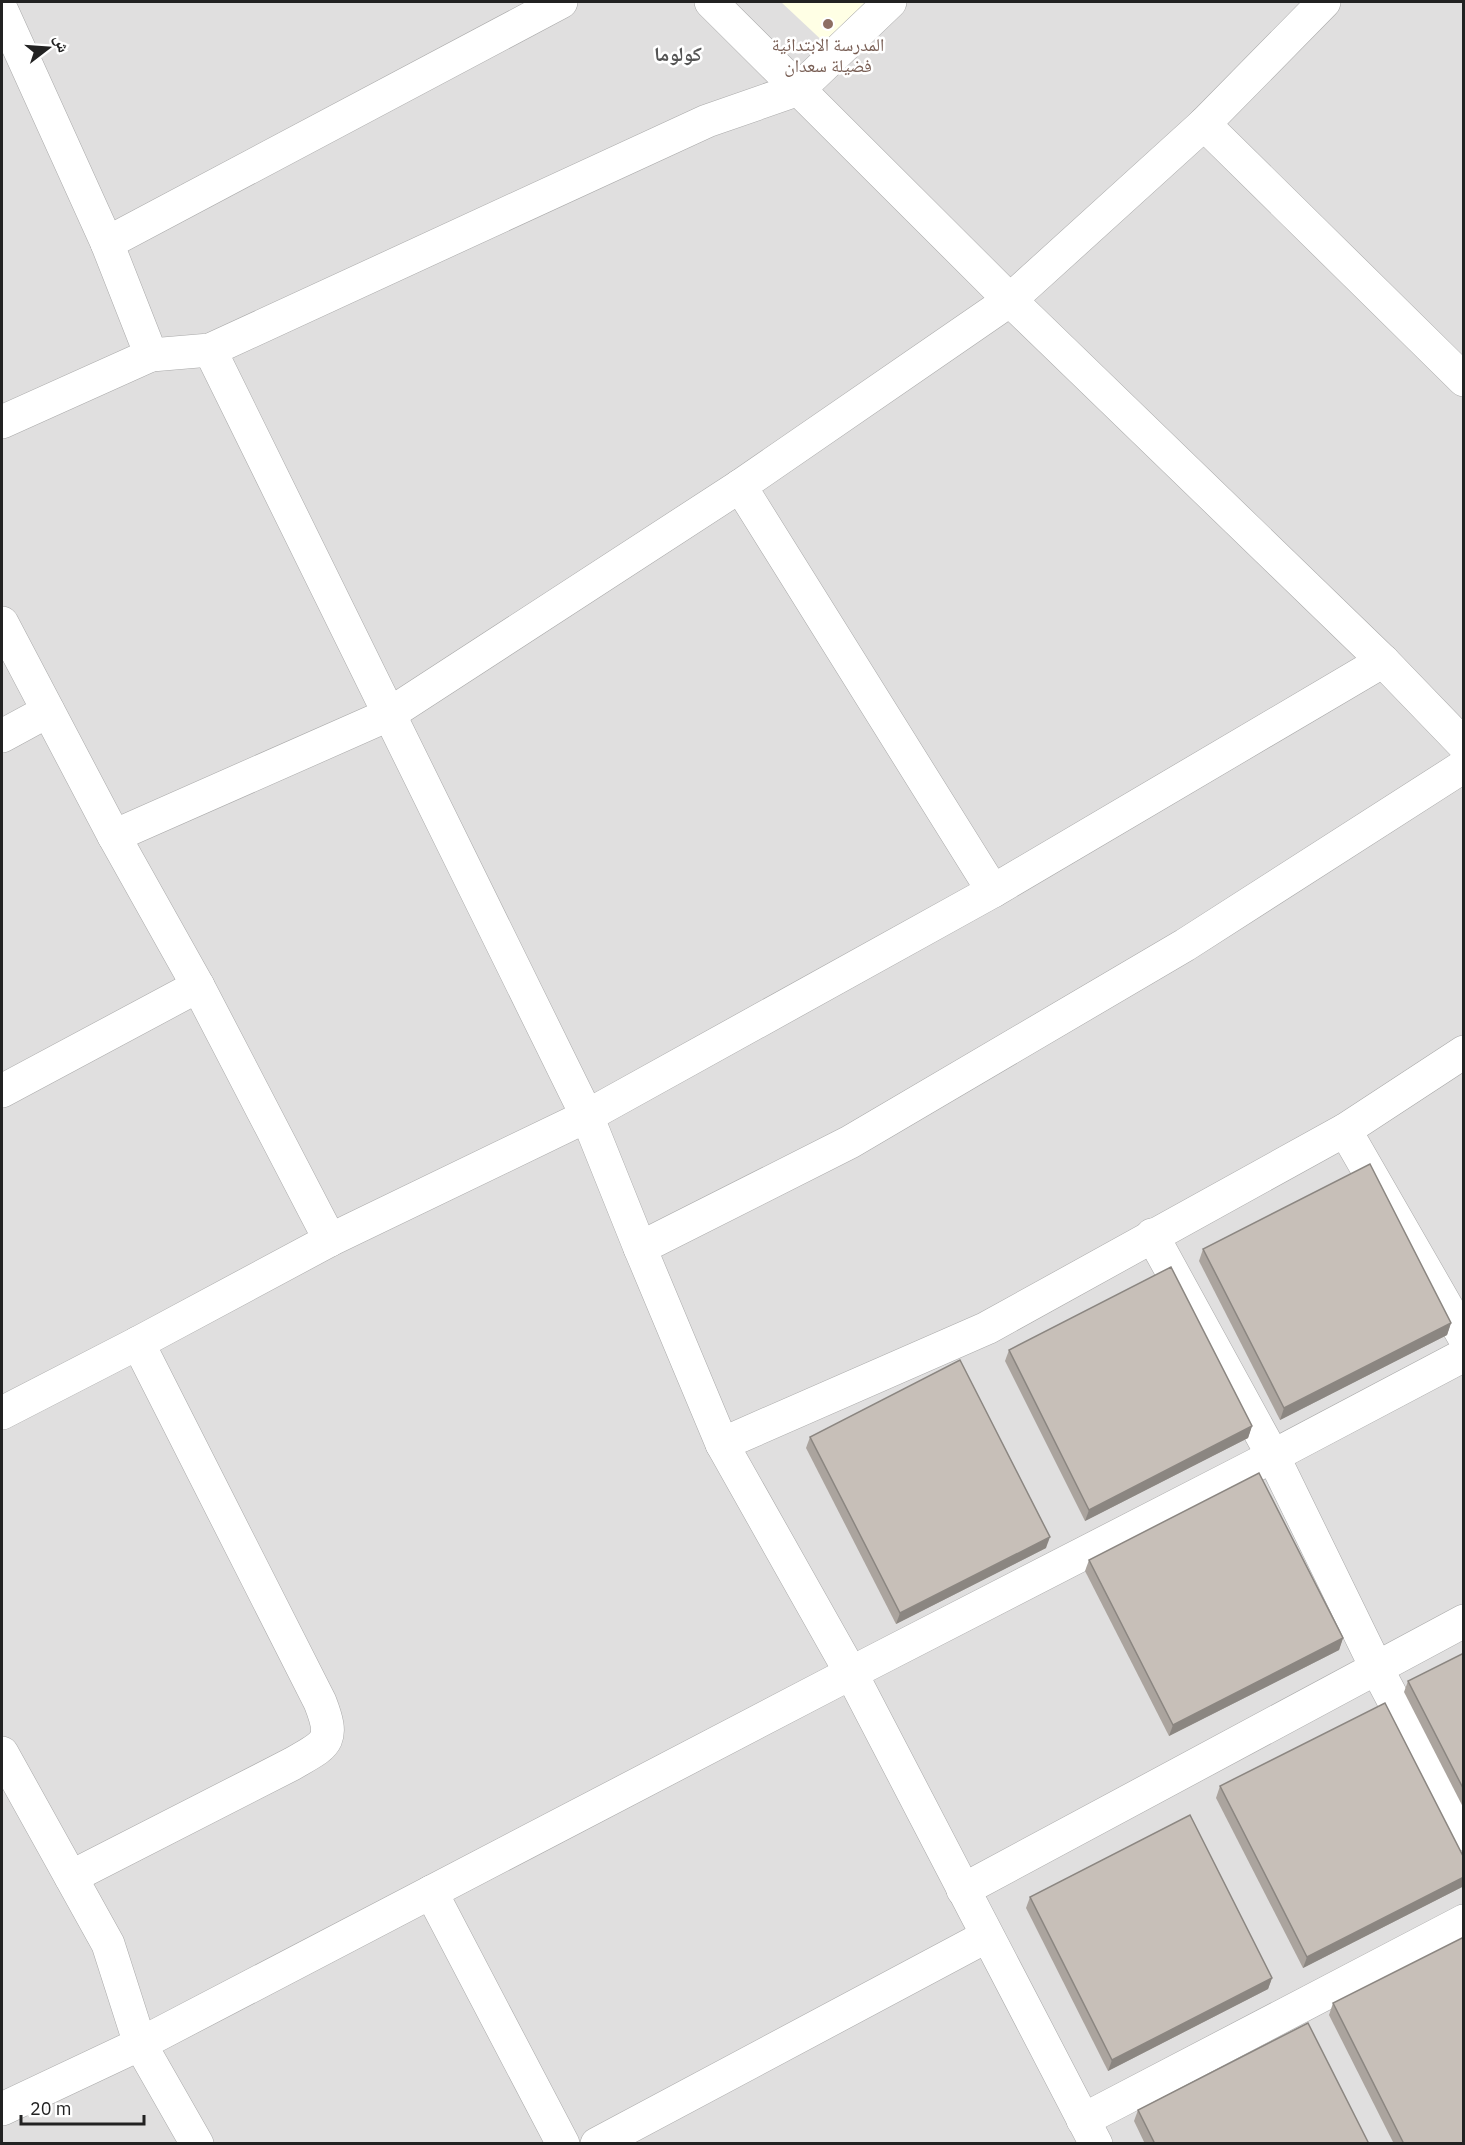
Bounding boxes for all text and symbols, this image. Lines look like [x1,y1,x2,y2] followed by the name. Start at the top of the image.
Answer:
[821,17,835,31] marker: المدرسة الابتدائية فضيلة سعدان
[18,18,78,78] north arrow
[50,33,74,55] text: ش
[772,33,884,77] place label: المدرسة الابتدائية فضيلة سعدان
[654,40,702,67] district label: كولوما
[21,2088,144,2126] scale bar
[30,2097,72,2120] text: 20 m

